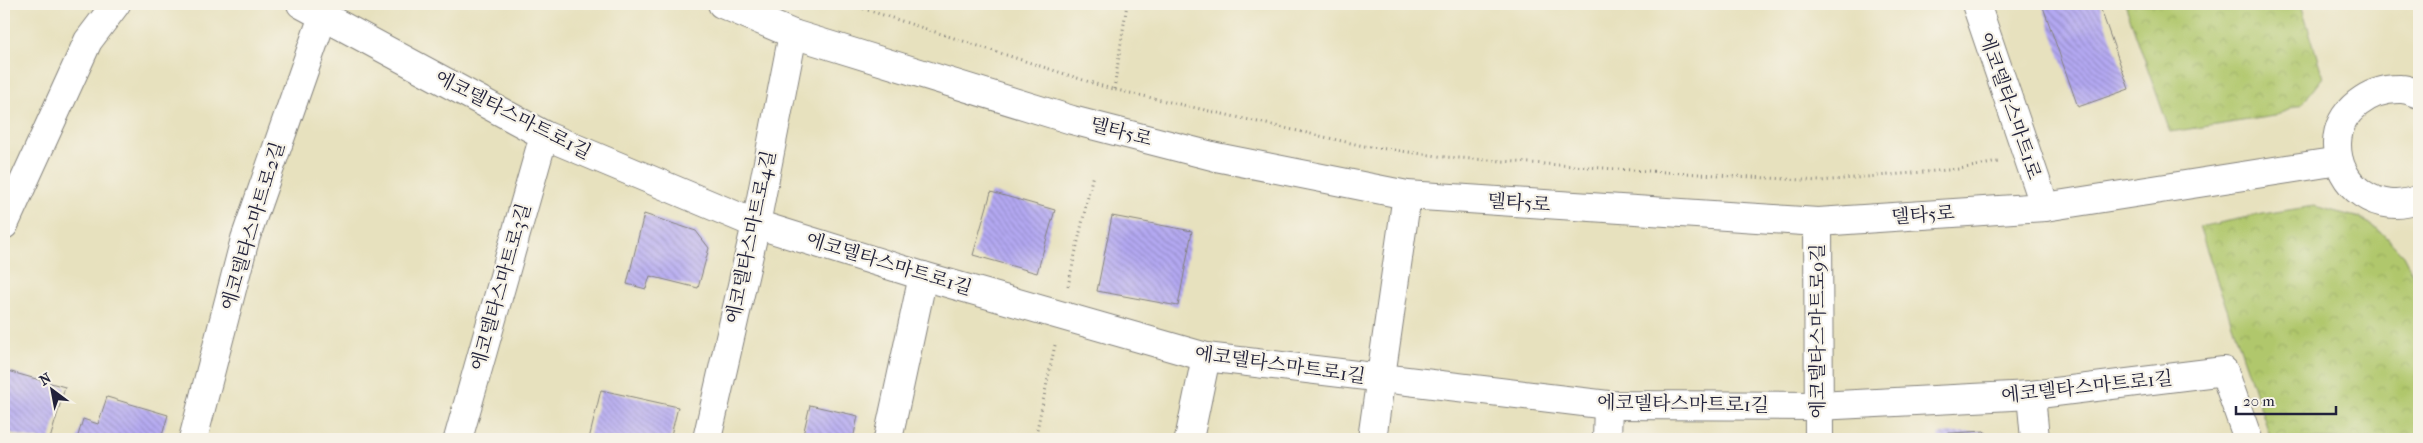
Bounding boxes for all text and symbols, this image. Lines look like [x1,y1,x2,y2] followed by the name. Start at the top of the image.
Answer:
[1975,30,2045,182] street label: 에코델타스마트1로
[431,66,595,164] street label: 에코델타스마트로1길
[1088,113,1154,151] street label: 델타5로
[217,139,289,313] street label: 에코델타스마트로2길
[722,148,780,326] street label: 에코델타스마트로4길
[1487,190,1551,216] street label: 델타5로
[467,201,535,373] street label: 에코델타스마트로3길
[1891,202,1955,228] street label: 델타5로
[804,228,974,300] street label: 에코델타스마트로1길
[1807,243,1829,419] street label: 에코델타스마트로9길
[1193,342,1367,388] street label: 에코델타스마트로1길
[28,366,78,416] north arrow
[2000,367,2174,407] street label: 에코델타스마트로1길
[36,369,55,389] text: N
[2236,383,2336,415] scale bar
[1597,392,1769,416] street label: 에코델타스마트로1길
[2243,392,2275,410] text: 20 m

